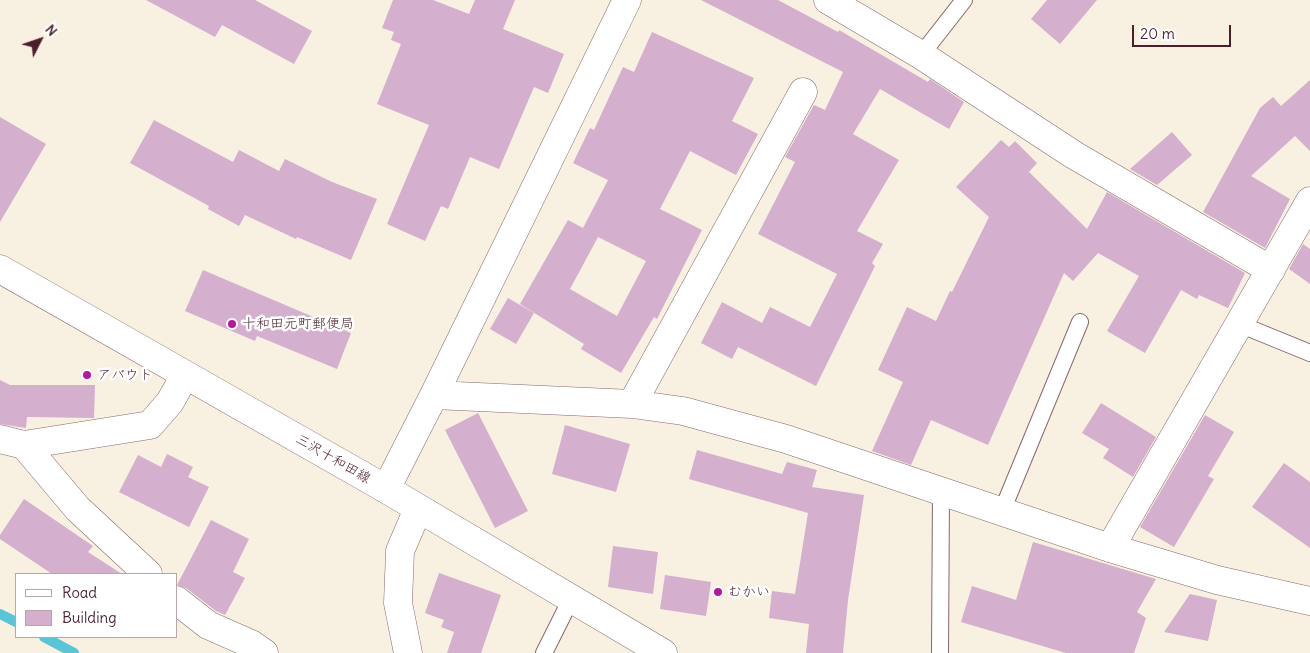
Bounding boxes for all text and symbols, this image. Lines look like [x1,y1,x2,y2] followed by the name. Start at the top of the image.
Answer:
[15,15,65,65] north arrow
[1135,15,1234,47] scale bar
[41,21,61,40] text: N
[1140,24,1175,43] text: 20 m
[242,316,354,332] place label: 十和田元町郵便局
[226,318,238,330] marker: 十和田元町郵便局
[97,367,153,383] place label: アバウト
[81,369,93,381] marker: アバウト
[292,431,374,487] street label: 三沢十和田線
[15,573,178,638] legend
[62,583,97,602] text: Road
[728,584,770,600] place label: むかい
[712,586,724,598] marker: むかい
[62,608,117,627] text: Building

